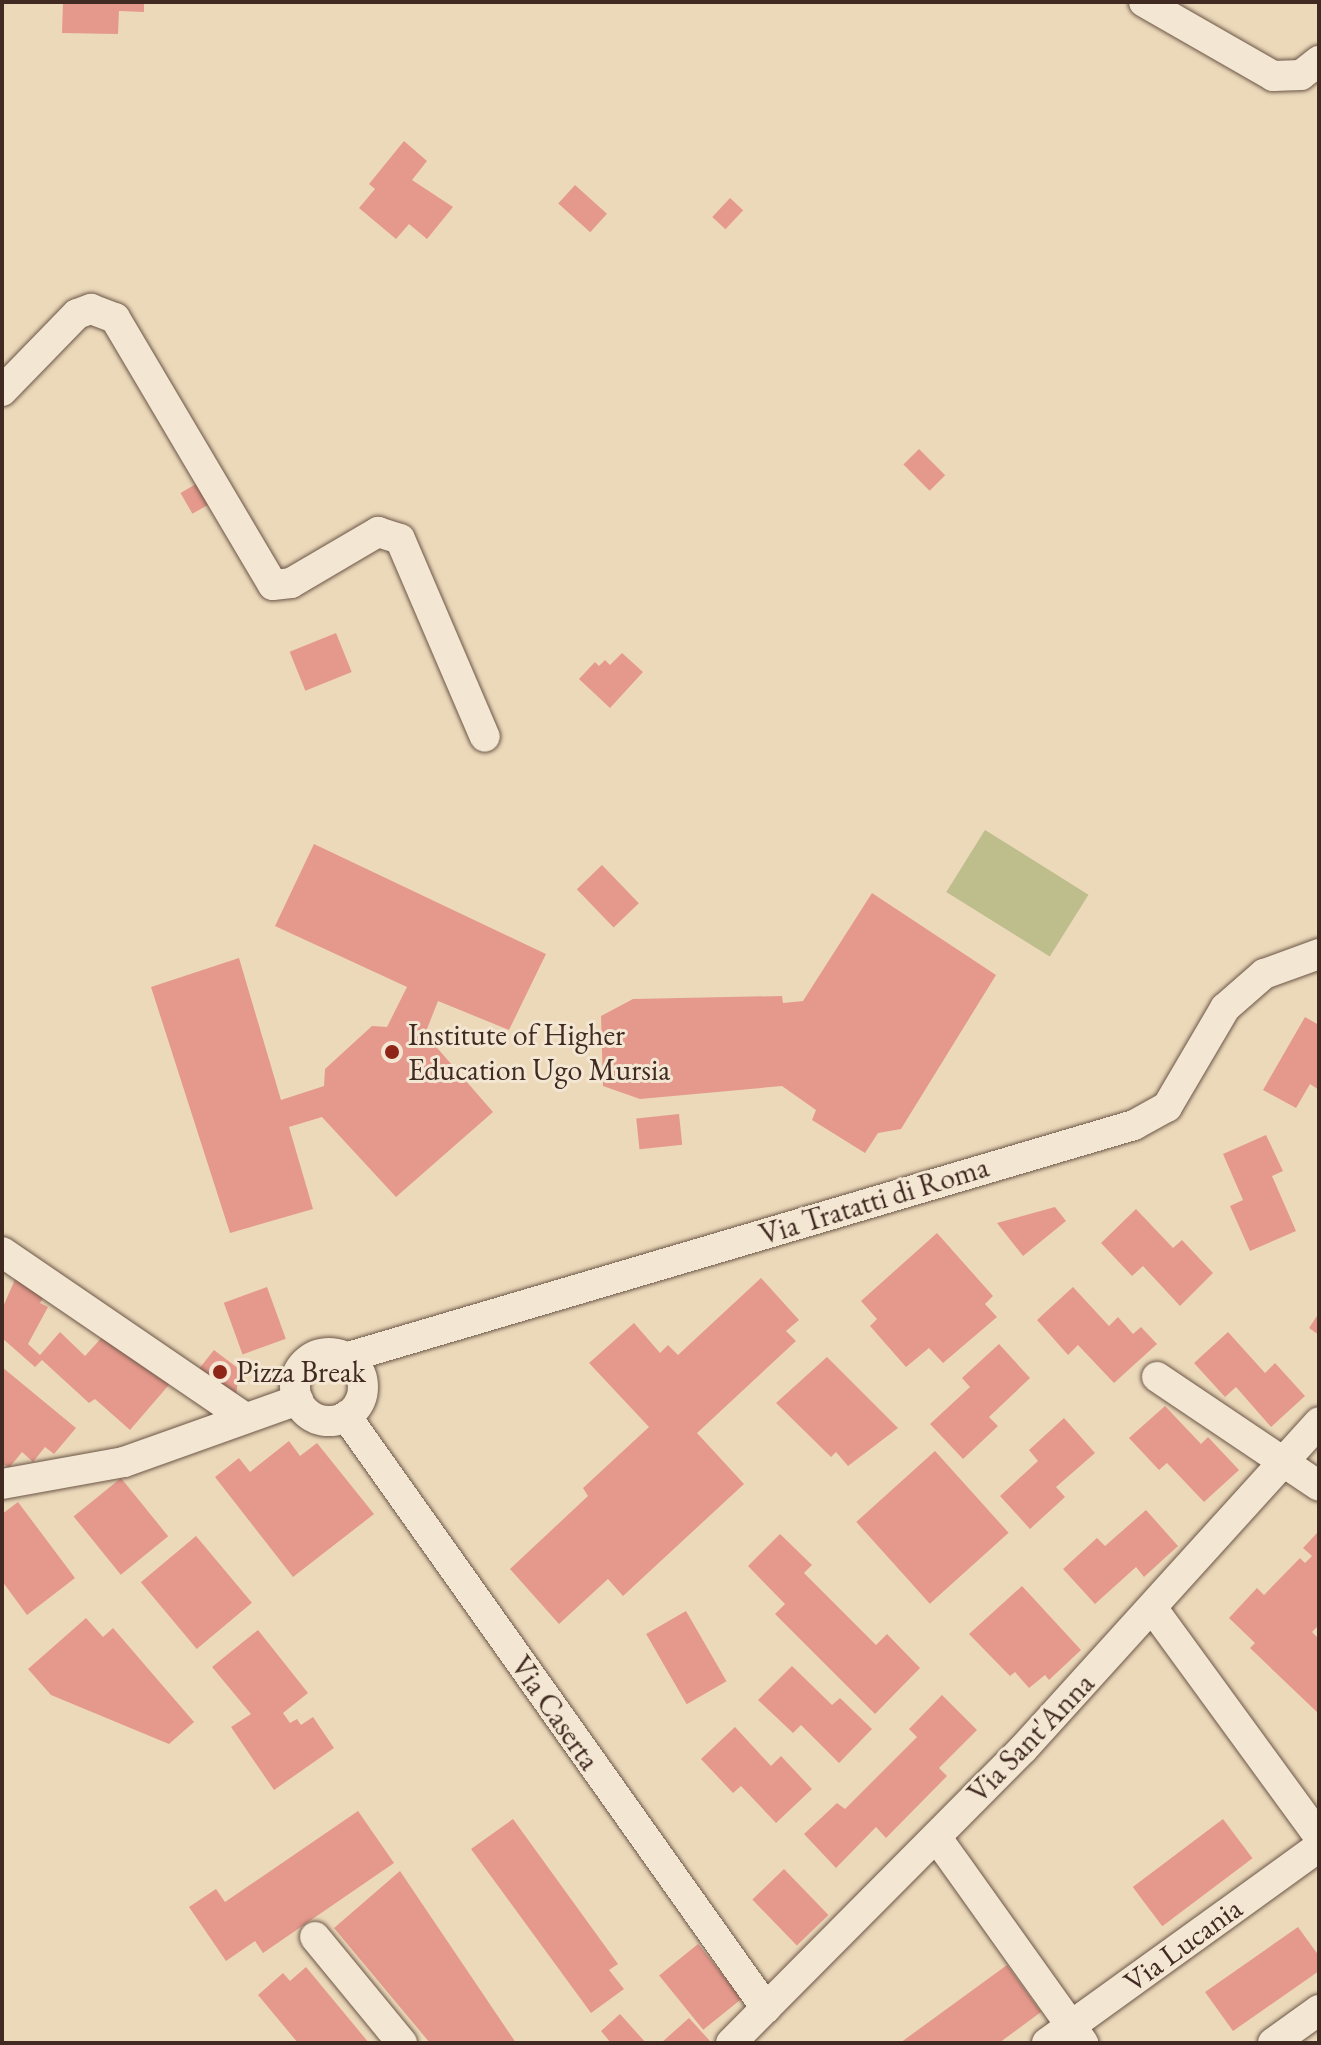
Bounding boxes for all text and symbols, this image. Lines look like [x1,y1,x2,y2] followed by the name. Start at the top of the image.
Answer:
[408,1017,670,1088] place label: Institute of Higher Education Ugo Mursia
[383,1043,401,1061] marker: Institute of Higher Education Ugo Mursia
[755,1149,993,1253] street label: Via Tratatti di Roma
[236,1354,366,1390] place label: Pizza Break
[211,1363,229,1381] marker: Pizza Break
[503,1649,607,1777] street label: Via Caserta
[960,1666,1102,1810] street label: Via Sant'Anna
[1117,1890,1249,2000] street label: Via Lucania

